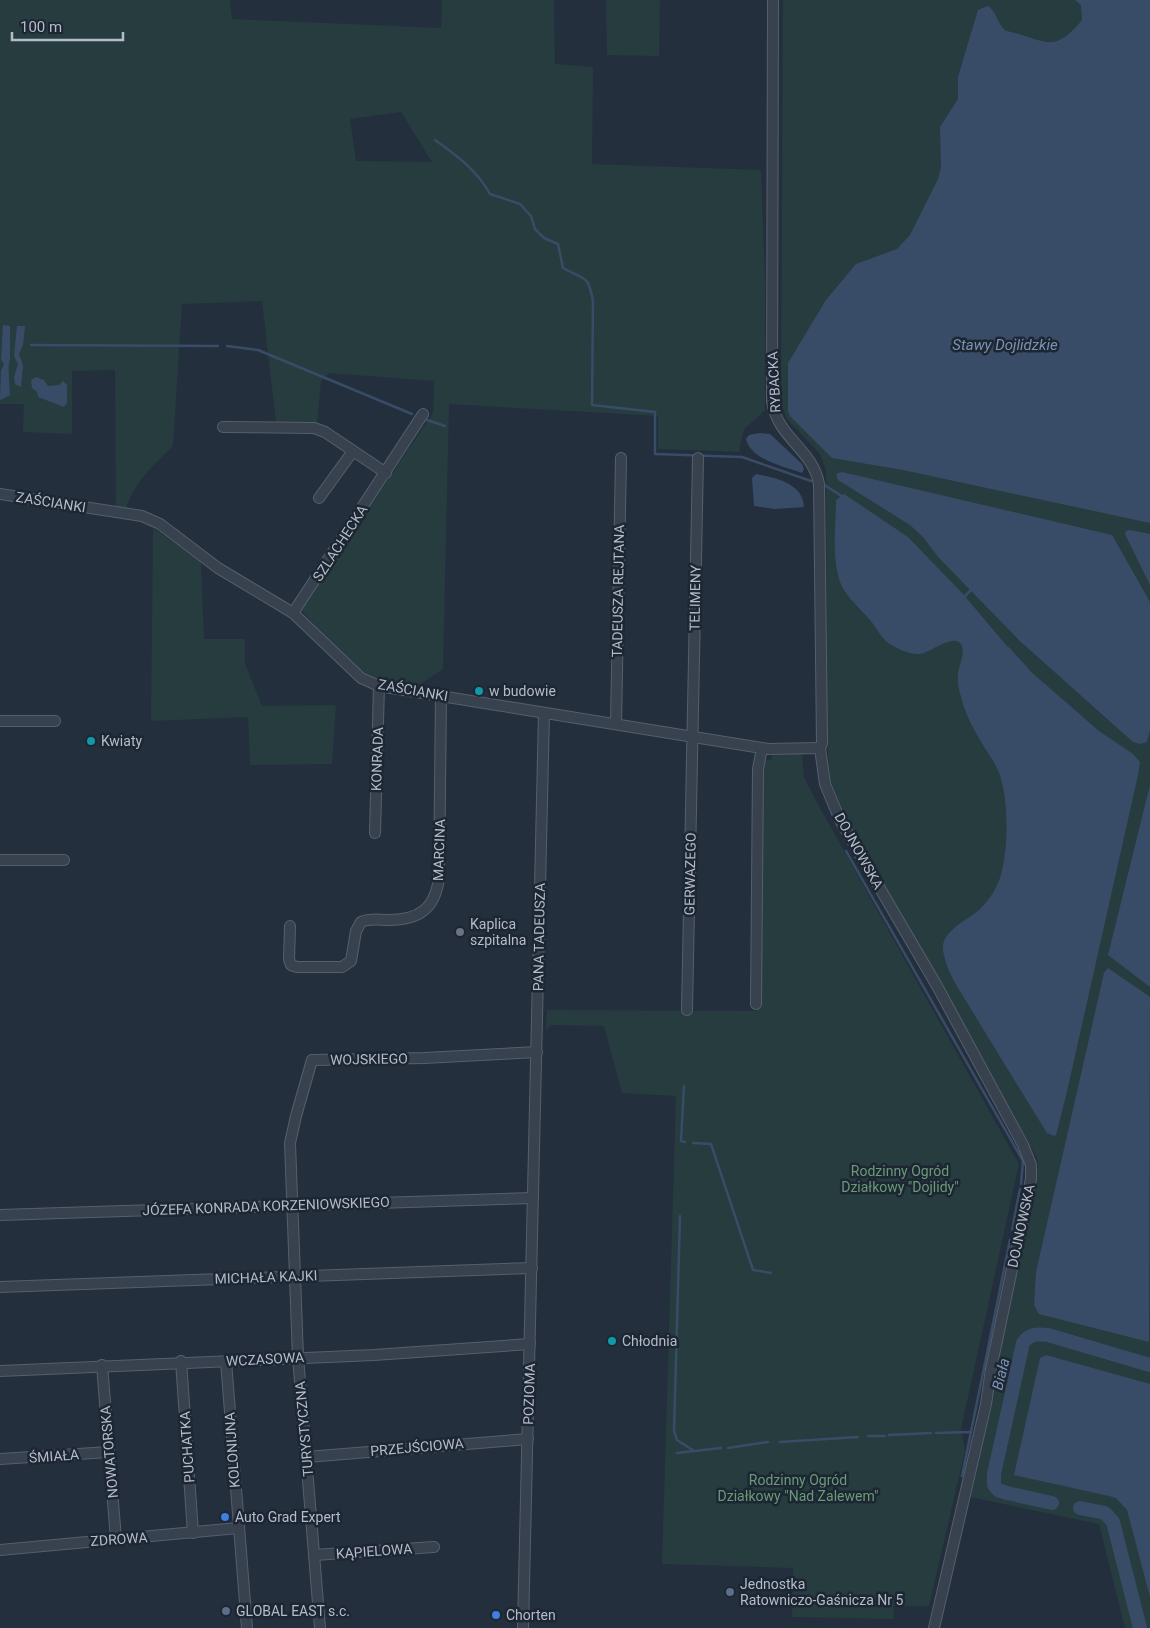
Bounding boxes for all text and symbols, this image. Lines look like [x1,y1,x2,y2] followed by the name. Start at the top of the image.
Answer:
[12,10,124,42] scale bar
[20,18,62,36] text: 100 m
[952,336,1058,354] water label: Stawy Dojlidzkie
[764,351,784,413] street label: RYBACKA
[15,488,87,515] street label: ZAŚCIANKI
[309,502,371,584] street label: SZLACHECKA
[609,524,627,658] street label: TADEUSZA REJTANA
[686,564,704,631] street label: TELIMENY
[377,675,449,704] street label: ZAŚCIANKI
[489,683,556,699] place label: w budowie
[473,685,485,697] marker: w budowie
[368,727,386,791] street label: KONRADA
[101,733,142,749] place label: Kwiaty
[85,735,97,747] marker: Kwiaty
[831,810,887,892] street label: DOJNOWSKA
[430,819,448,881] street label: MARCINA
[681,832,699,916] street label: GERWAZEGO
[530,883,548,991] street label: PANA TADEUSZA
[470,916,526,948] place label: Kaplica szpitalna
[454,926,466,938] marker: Kaplica szpitalna
[330,1050,408,1068] street label: WOJSKIEGO
[841,1163,959,1195] park label: Rodzinny Ogród Działkowy "Dojlidy"
[1004,1183,1038,1269] street label: DOJNOWSKA
[142,1193,390,1218] street label: JÓZEFA KONRADA KORZENIOWSKIEGO
[214,1267,318,1287] street label: MICHAŁA KAJKI
[622,1333,677,1349] place label: Chłodnia
[606,1335,618,1347] marker: Chłodnia
[225,1349,305,1369] street label: WCZASOWA
[988,1356,1014,1392] water label: Biała
[520,1363,538,1425] street label: POZIOMA
[292,1381,316,1477] street label: TURYSTYCZNA
[97,1405,121,1499] street label: NOWATORSKA
[177,1411,197,1483] street label: PUCHATKA
[221,1412,243,1488] street label: KOLONIJNA
[370,1434,464,1459] street label: PRZEJŚCIOWA
[28,1445,80,1466] street label: ŚMIAŁA
[718,1472,878,1504] park label: Rodzinny Ogród Działkowy "Nad Zalewem"
[235,1509,341,1525] place label: Auto Grad Expert
[219,1511,231,1523] marker: Auto Grad Expert
[90,1529,148,1549] street label: ZDROWA
[335,1540,413,1562] street label: KĄPIELOWA
[740,1576,903,1608] place label: Jednostka Ratowniczo-Gaśnicza Nr 5
[724,1586,736,1598] marker: Jednostka Ratowniczo-Gaśnicza Nr 5
[236,1603,350,1619] place label: GLOBAL EAST s.c.
[220,1605,232,1617] marker: GLOBAL EAST s.c.
[506,1607,556,1623] place label: Chorten
[490,1609,502,1621] marker: Chorten

